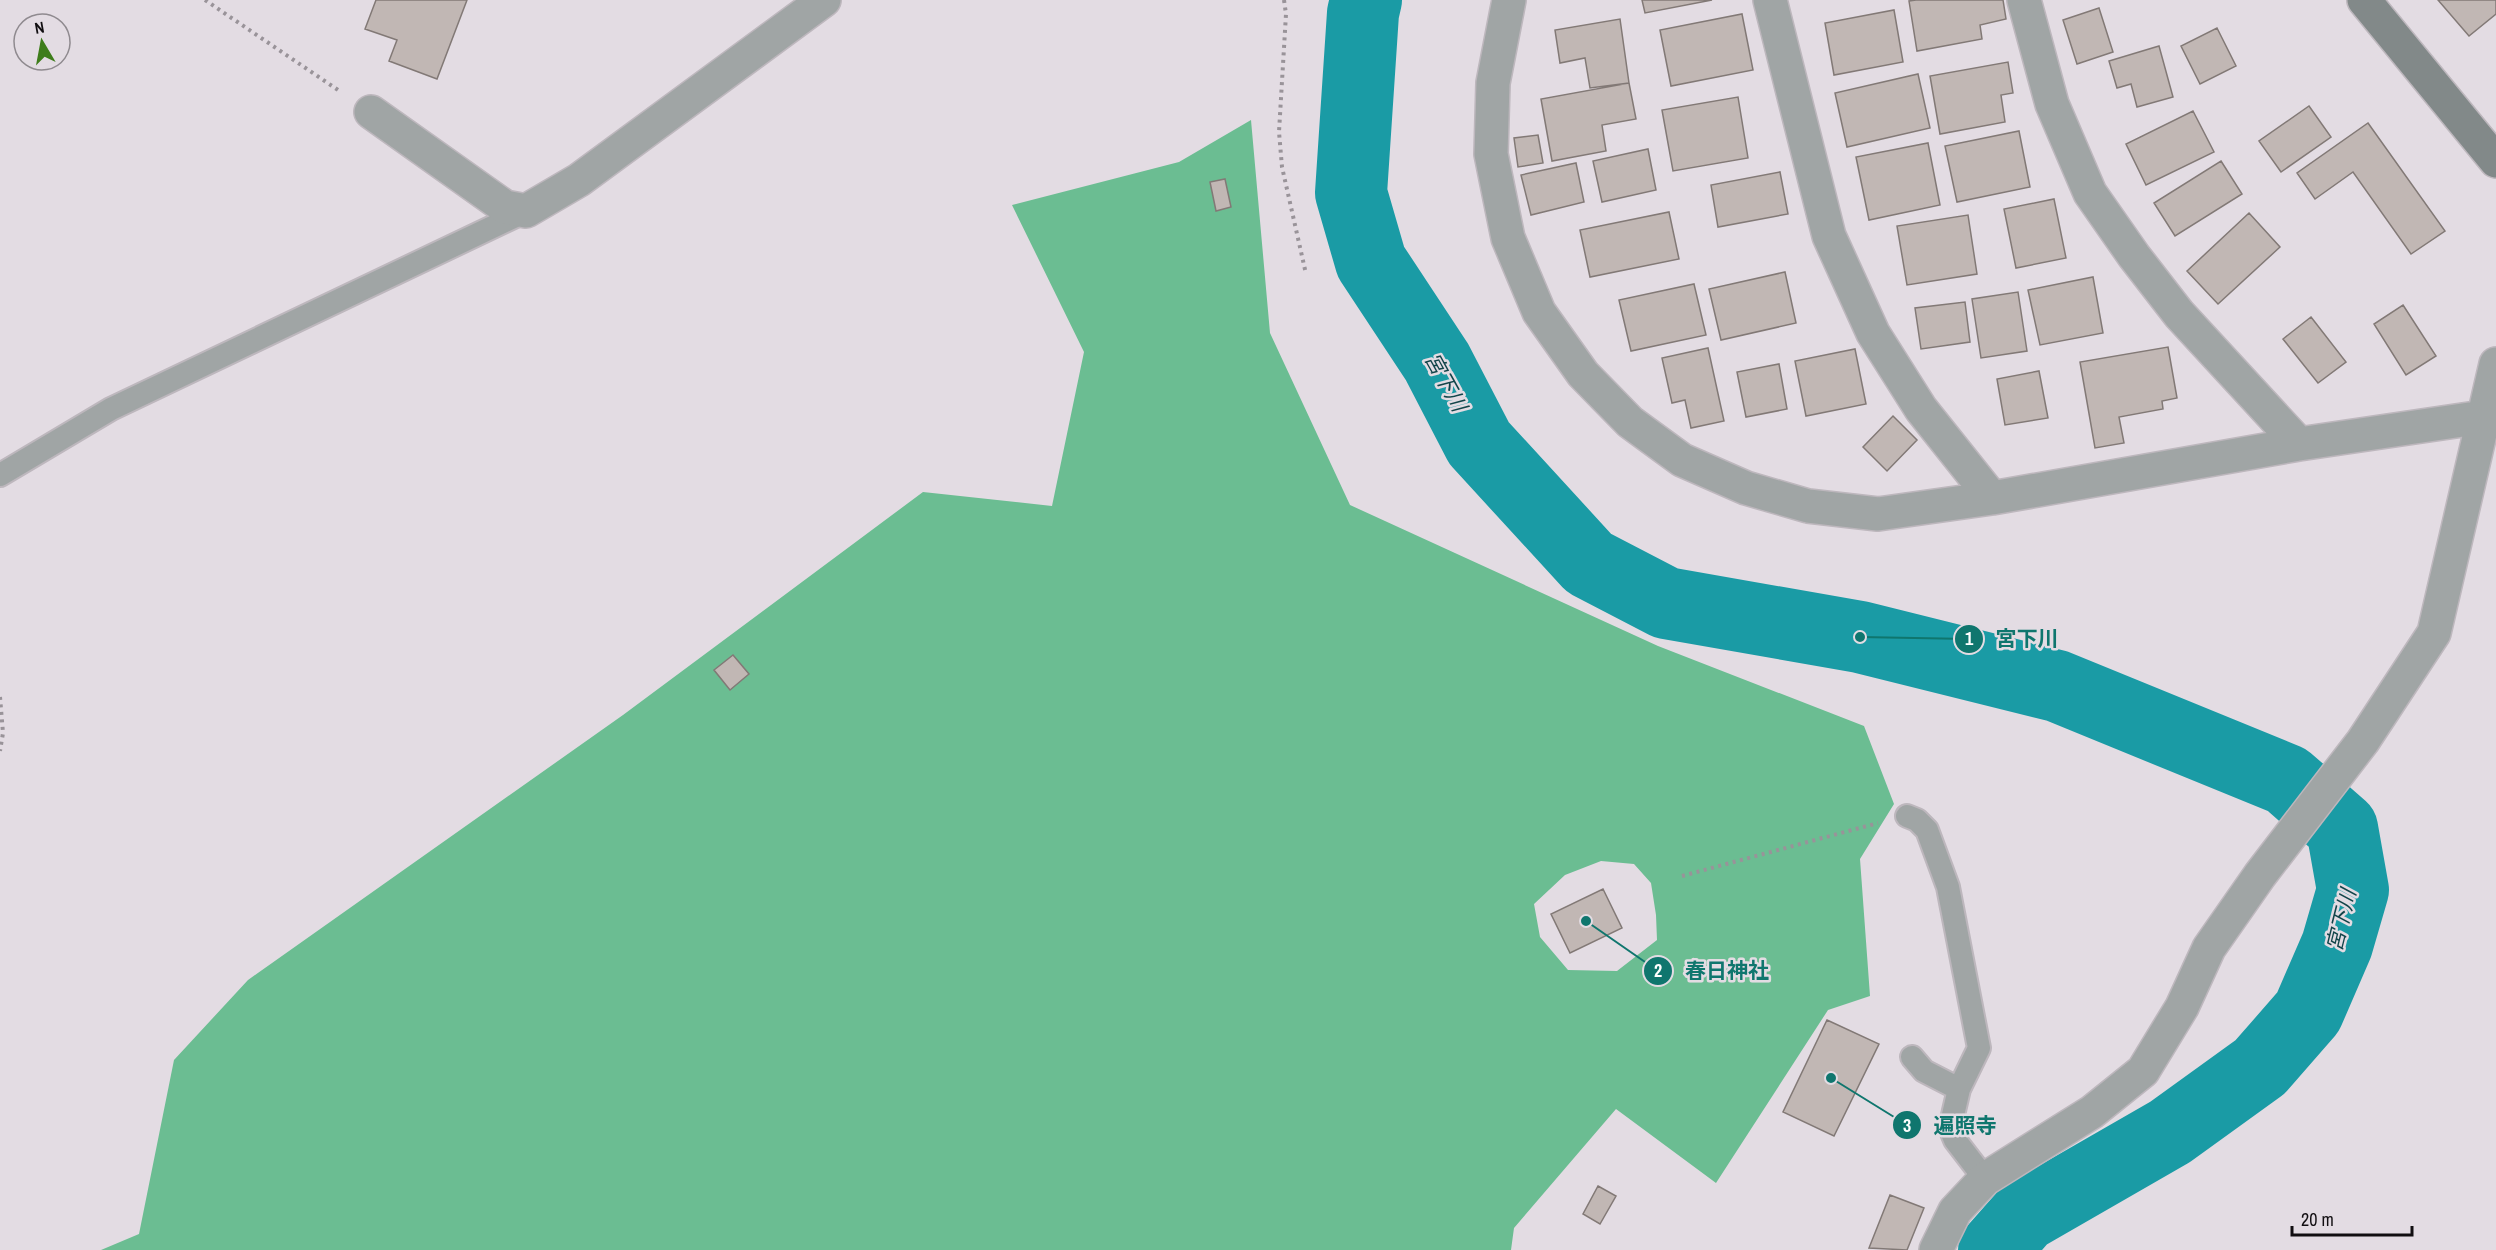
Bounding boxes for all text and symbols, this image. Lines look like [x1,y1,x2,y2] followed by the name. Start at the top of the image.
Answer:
[12,12,72,72] north arrow
[33,16,46,39] text: N
[1418,347,1475,418] water label: 宮下川
[1954,619,2071,658] callout: 宮下川
[1996,624,2059,653] text: 宮下川
[1965,626,1974,651] text: 1
[2319,884,2363,954] water label: 宮下川
[1643,951,1781,990] callout: 春日神社
[1685,956,1769,985] text: 春日神社
[1654,958,1662,983] text: 2
[1892,1106,2009,1145] callout: 遍照寺
[1934,1111,1997,1140] text: 遍照寺
[1903,1113,1911,1138] text: 3
[2292,1199,2412,1237] scale bar
[2301,1207,2334,1232] text: 20 m

